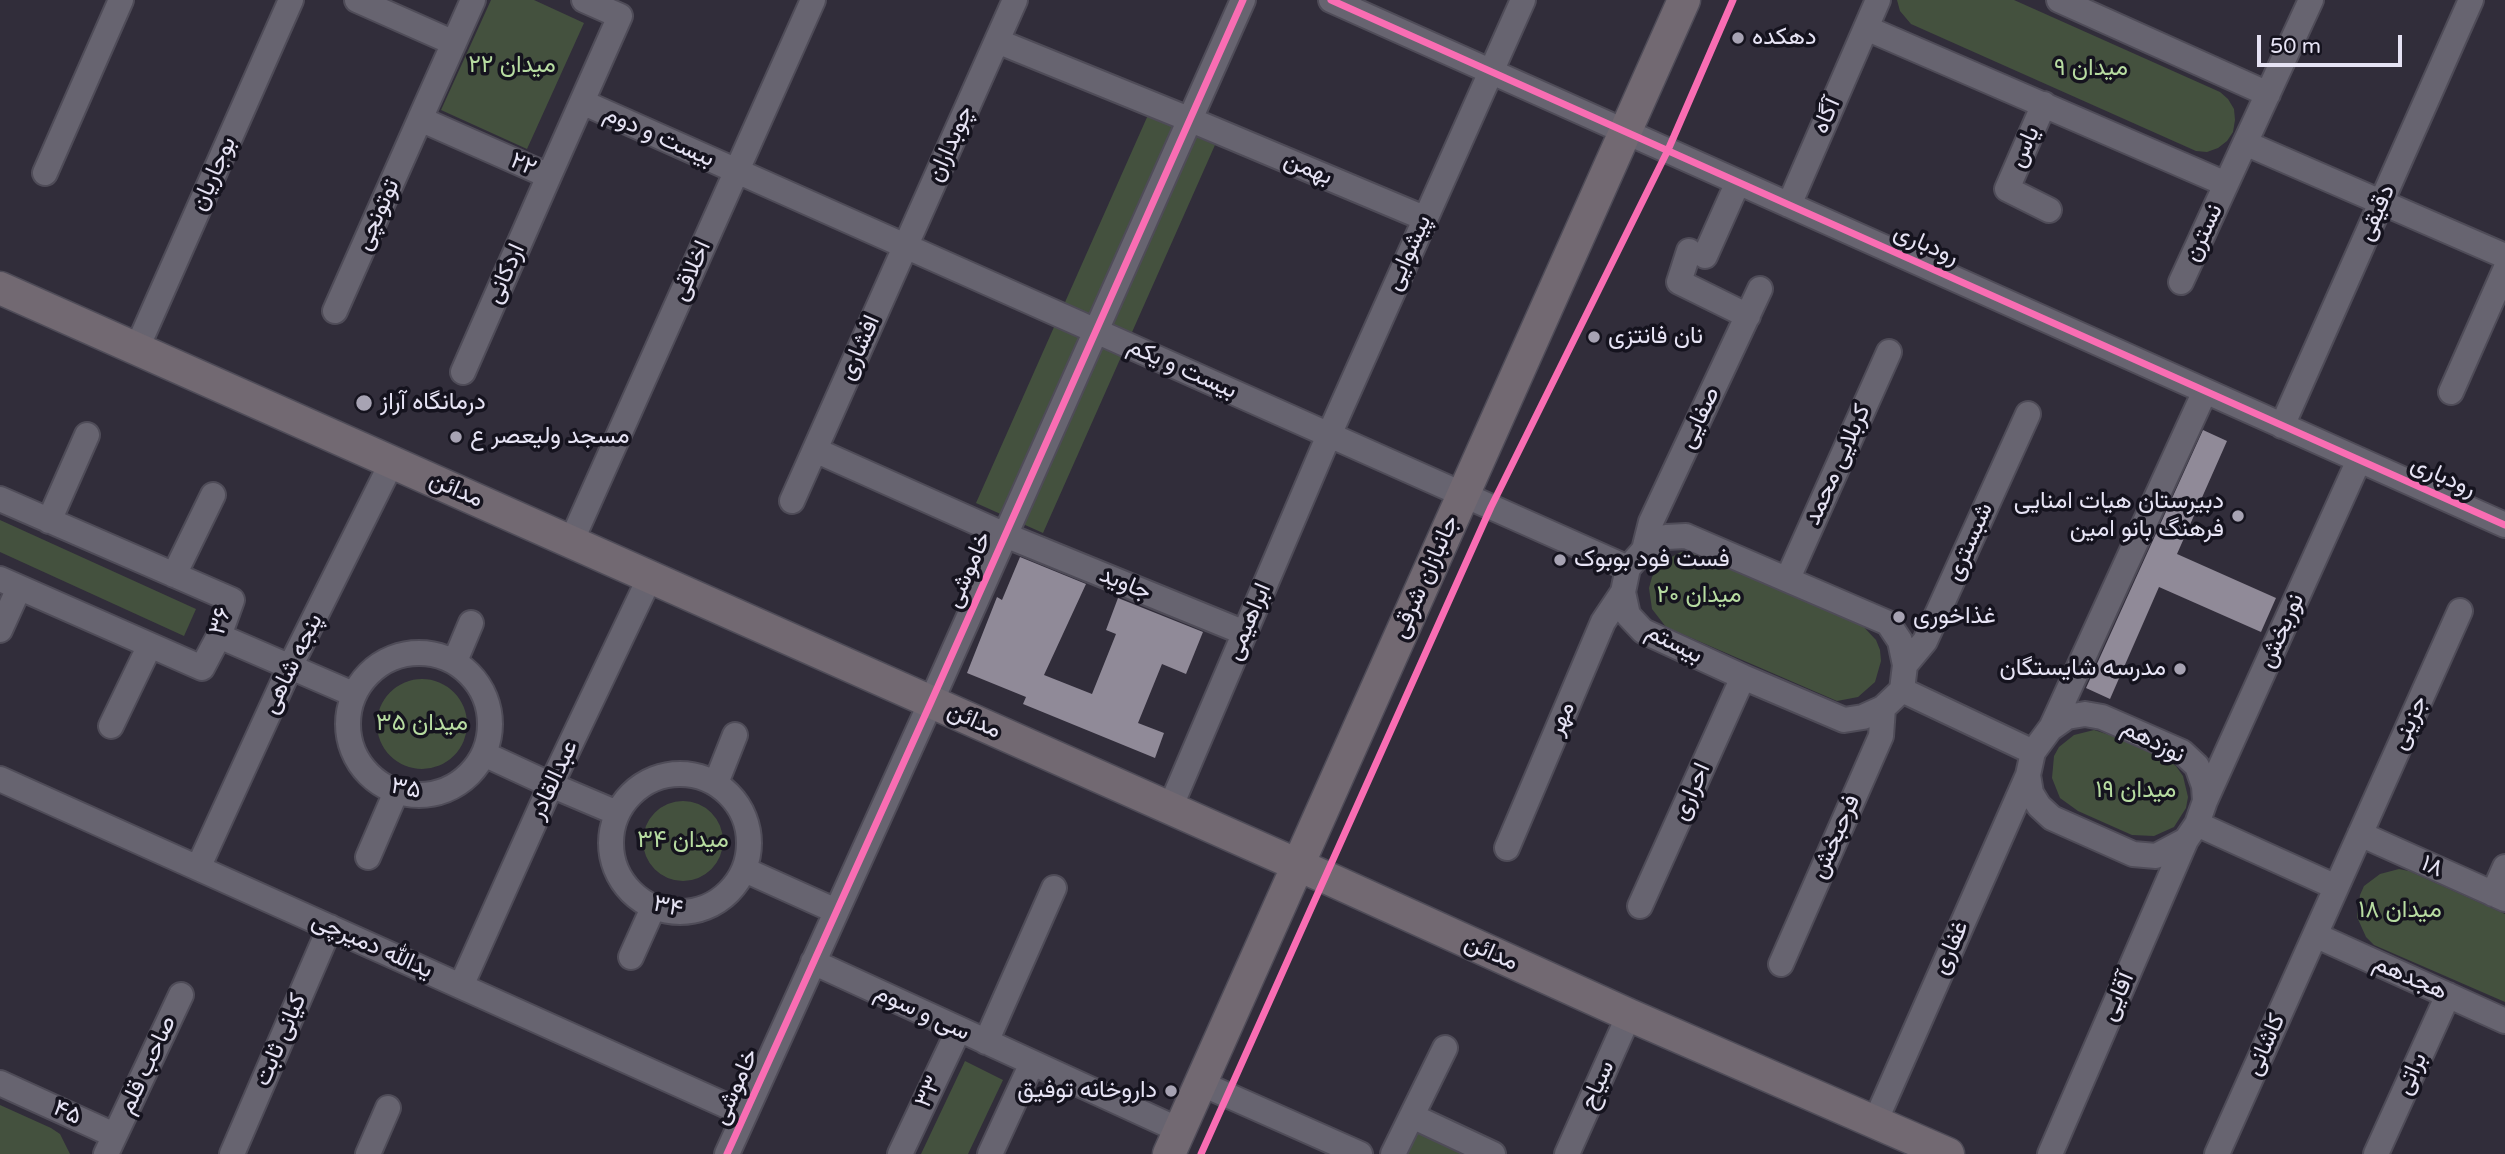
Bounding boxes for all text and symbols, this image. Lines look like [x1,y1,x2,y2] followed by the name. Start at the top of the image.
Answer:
[2260,21,2405,65] scale bar
[1752,24,1816,52] place label: دهکده
[1730,30,1746,46] marker: دهکده
[2270,34,2321,59] text: 50 m
[468,52,556,80] park label: میدان ۲۲
[2054,55,2128,83] park label: میدان ۹
[1807,94,1847,138] street label: آگاه
[599,100,719,174] street label: بیست و دوم
[921,101,981,187] street label: چوبداران
[2003,122,2047,172] street label: یاس
[185,132,243,216] street label: بوجاریان
[1279,146,1337,192] street label: بهمن
[506,147,540,183] street label: ۲۲
[350,175,406,255] street label: توتونچی
[2352,180,2402,246] street label: دقیقی
[2178,199,2230,267] street label: نسترن
[1380,211,1438,295] street label: پیشوایی
[1889,218,1963,272] street label: رودباری
[666,237,718,305] street label: اخلاقی
[480,240,532,308] street label: اردکانی
[833,311,887,385] street label: افشاری
[1608,323,1703,351] place label: نان فانتزی
[1586,329,1602,345] marker: نان فانتزی
[1123,332,1241,406] street label: بیست و یکم
[1673,383,1727,453] street label: صفایی
[380,389,486,417] place label: درمانگاه آراز
[354,393,374,413] marker: درمانگاه آراز
[1799,400,1877,530] street label: کربلایی محمد
[470,423,629,451] place label: مسجد ولیعصر ع
[448,429,464,445] marker: مسجد ولیعصر ع
[2406,450,2480,504] street label: رودباری
[425,465,487,515] street label: مدائن
[2014,488,2224,544] place label: دبیرستان هیات امنایی فرهنگ بانو امین
[1940,499,2000,585] street label: شبستری
[2230,508,2246,524] marker: دبیرستان هیات امنایی فرهنگ بانو امین
[1386,511,1466,643] street label: جانبازان شرقی
[940,527,998,613] street label: خاموشی
[1574,546,1730,574] place label: فست فود بوبوک
[1552,552,1568,568] marker: فست فود بوبوک
[1095,561,1155,607] street label: جاوید
[1220,579,1278,665] street label: ابراهیمی
[1656,582,1742,610] park label: میدان ۲۰
[2253,589,2311,673] street label: نوربخش
[1913,603,1996,631] place label: غذاخوری
[203,604,239,638] street label: ۳۶
[256,609,330,719] street label: پنجه شاهی
[1891,609,1907,625] marker: غذاخوری
[1641,618,1707,670] street label: بیستم
[2000,655,2166,683] place label: مدرسه شایستگان
[2172,661,2188,677] marker: مدرسه شایستگان
[2385,691,2435,755] street label: جزینی
[943,696,1005,746] street label: مدائن
[1542,698,1582,740] street label: مهر
[376,710,468,738] park label: میدان ۳۵
[2117,714,2189,770] street label: نوزدهم
[523,736,585,824] street label: عبدالقادر
[1667,759,1717,825] street label: احراری
[389,772,423,806] street label: ۳۵
[2096,777,2176,805] park label: میدان ۱۹
[1805,791,1867,883] street label: فرحبخش
[637,827,729,855] park label: میدان ۳۴
[2417,850,2447,884] street label: ۱۸
[651,890,685,924] street label: ۳۴
[2358,897,2442,925] park label: میدان ۱۸
[307,906,437,986] street label: یدالله دمیرچی
[1926,917,1976,979] street label: غفاری
[1460,928,1522,978] street label: مدائن
[2369,949,2451,1007] street label: هجدهم
[2095,968,2141,1026] street label: آقایی
[870,978,974,1048] street label: سی و سوم
[249,989,313,1091] street label: کیانی ثابت
[2240,1010,2292,1080] street label: کاشانی
[113,1011,183,1119] street label: صاحب قلم
[707,1044,765,1130] street label: خاموشی
[2390,1048,2434,1100] street label: براتی
[1575,1056,1621,1114] street label: سیاح
[909,1072,949,1112] street label: ۳۳
[1017,1077,1157,1105] place label: داروخانه توفیق
[1163,1083,1179,1099] marker: داروخانه توفیق
[48,1094,86,1132] street label: ۴۵

